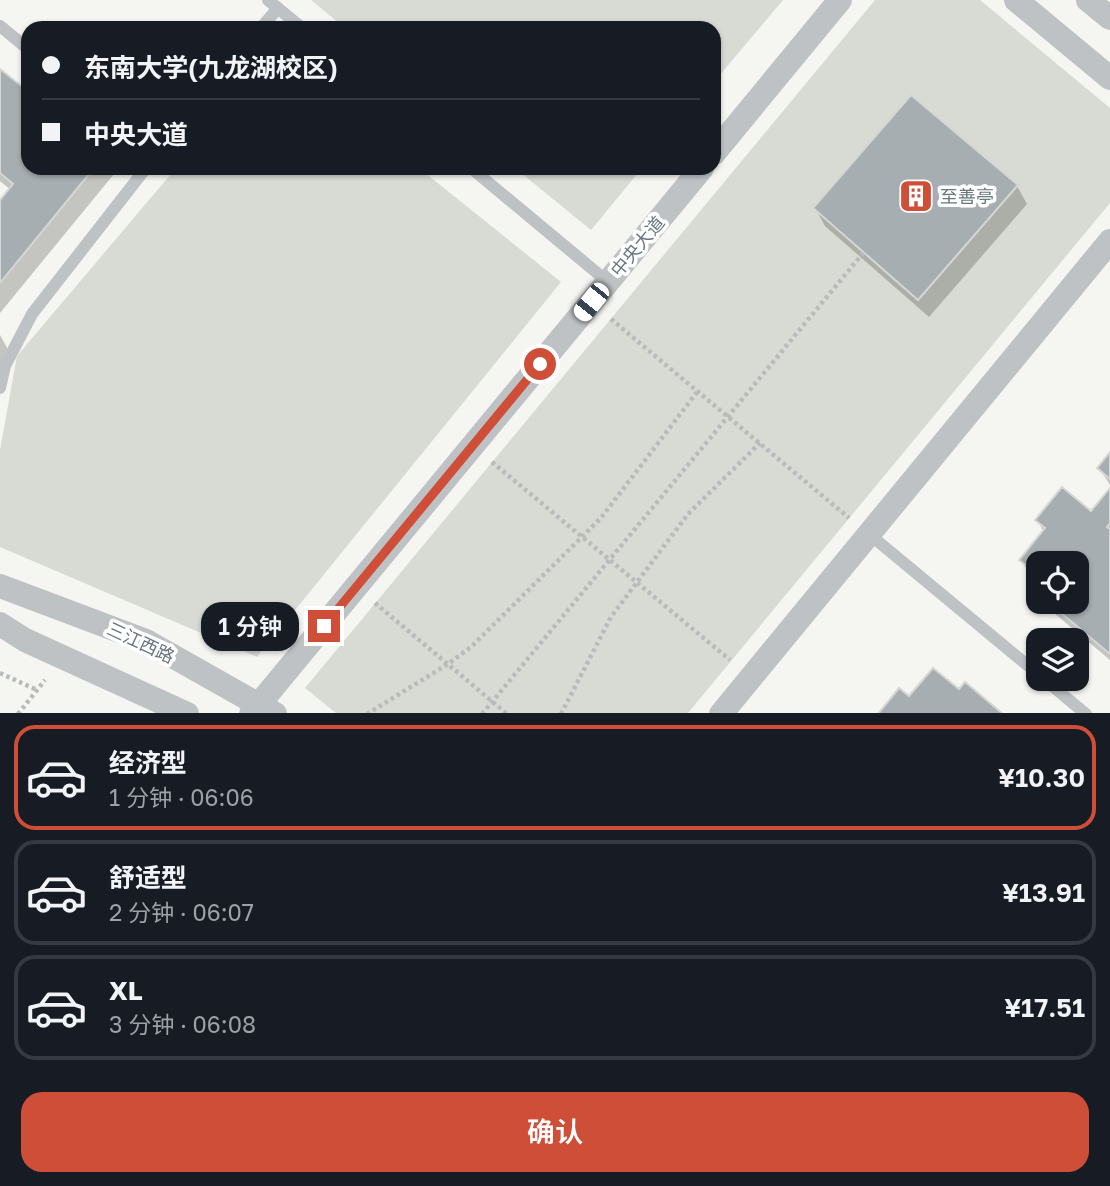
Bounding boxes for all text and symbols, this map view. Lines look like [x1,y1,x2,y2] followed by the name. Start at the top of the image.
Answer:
[84,52,338,83] text: 东南大学(九龙湖校区)
[84,119,188,150] text: 中央大道
[897,177,935,215] building icon: 至善亭
[940,185,994,207] place label: 至善亭
[605,211,669,281] street label: 中央大道
[570,279,613,325] car
[524,348,556,380] route start
[1026,551,1089,691] map controls
[1026,551,1089,614] button: locate
[202,602,300,650] callout: 1 分钟
[308,610,340,642] route end
[218,612,282,640] text: 1 分钟
[104,617,178,667] street label: 三江西路
[1026,628,1089,691] button: layers
[25,746,88,809] icon: car
[109,747,187,778] text: 经济型
[998,762,1085,793] text: ¥10.30
[109,783,254,811] text: 1 分钟 · 06:06
[25,861,88,924] icon: car
[109,862,187,893] text: 舒适型
[1002,877,1085,908] text: ¥13.91
[109,898,254,926] text: 2 分钟 · 06:07
[109,975,143,1006] text: XL
[25,976,88,1039] icon: car
[1004,992,1085,1023] text: ¥17.51
[109,1010,256,1038] text: 3 分钟 · 06:08
[21,1092,1089,1172] button: 确认

